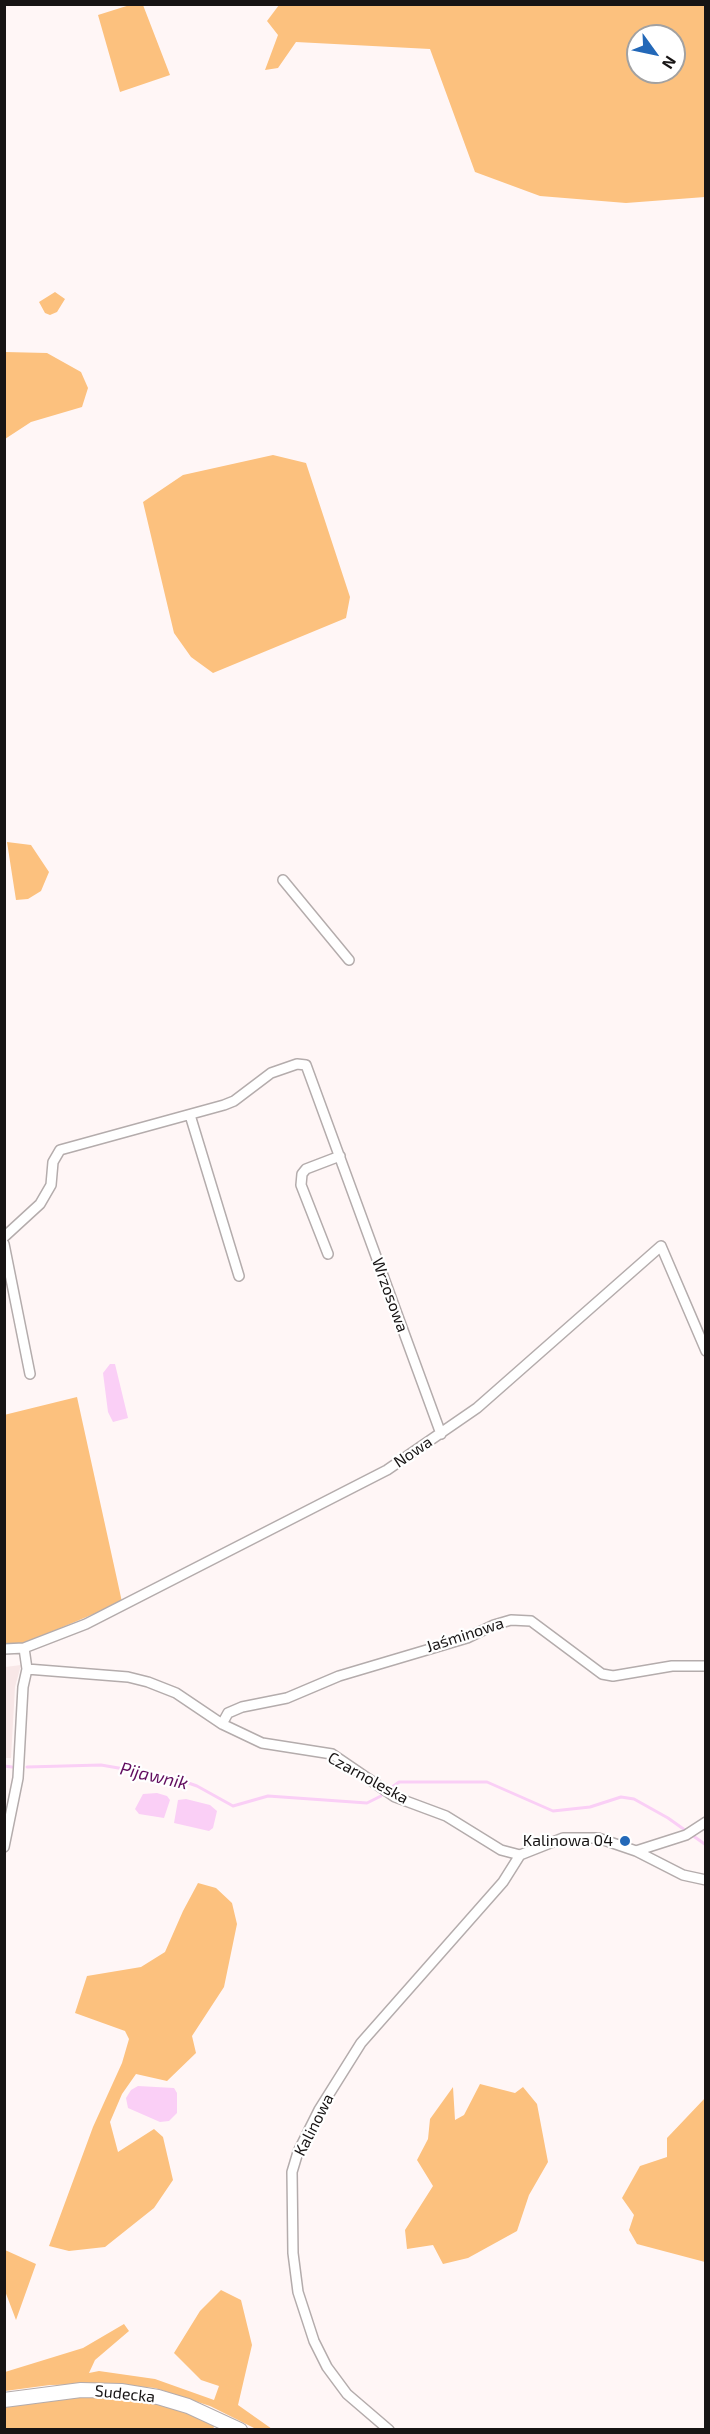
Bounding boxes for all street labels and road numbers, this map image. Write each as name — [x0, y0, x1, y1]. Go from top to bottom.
street label: Wrzosowa — [368, 1255, 412, 1335]
street label: Nowa — [390, 1432, 436, 1472]
street label: Jaśminowa — [424, 1613, 506, 1657]
street label: Czarnoleska — [324, 1748, 412, 1808]
street label: Kalinowa — [290, 2091, 338, 2159]
street label: Sudecka — [94, 2381, 156, 2407]

